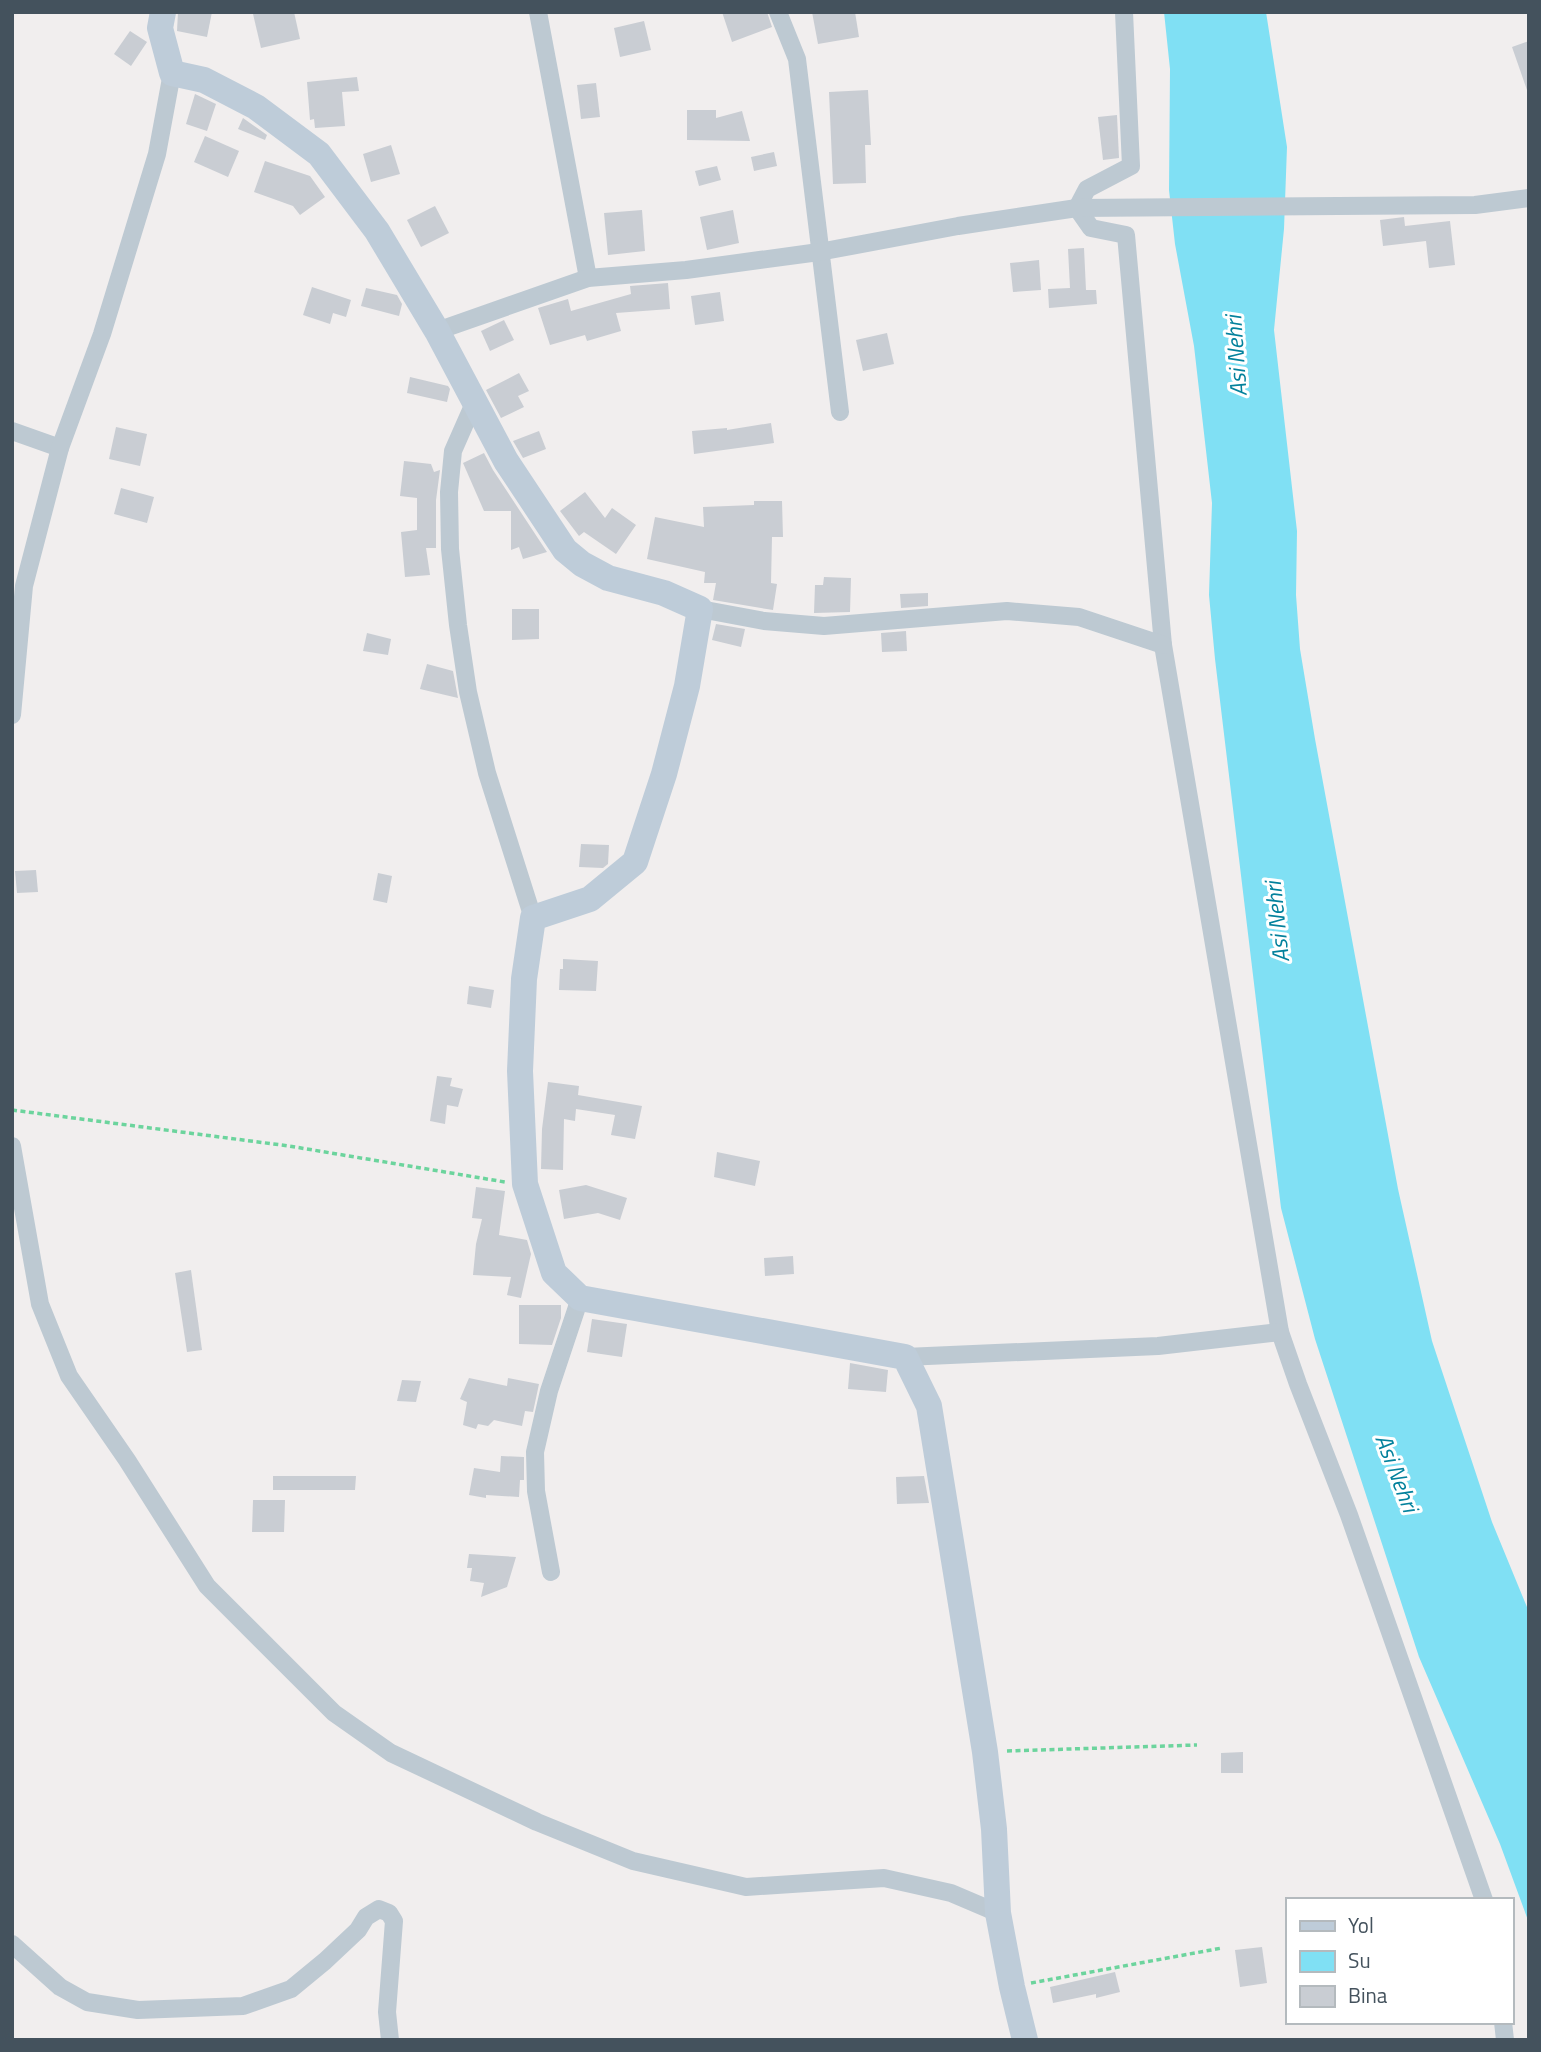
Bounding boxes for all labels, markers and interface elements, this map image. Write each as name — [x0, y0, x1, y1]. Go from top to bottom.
water label: Asi Nehri — [1215, 312, 1256, 398]
water label: Asi Nehri — [1255, 878, 1298, 964]
water label: Asi Nehri — [1367, 1429, 1429, 1519]
legend — [1286, 1898, 1513, 2024]
text: Yol — [1348, 1909, 1374, 1941]
text: Su — [1348, 1944, 1371, 1976]
text: Bina — [1348, 1979, 1388, 2011]

